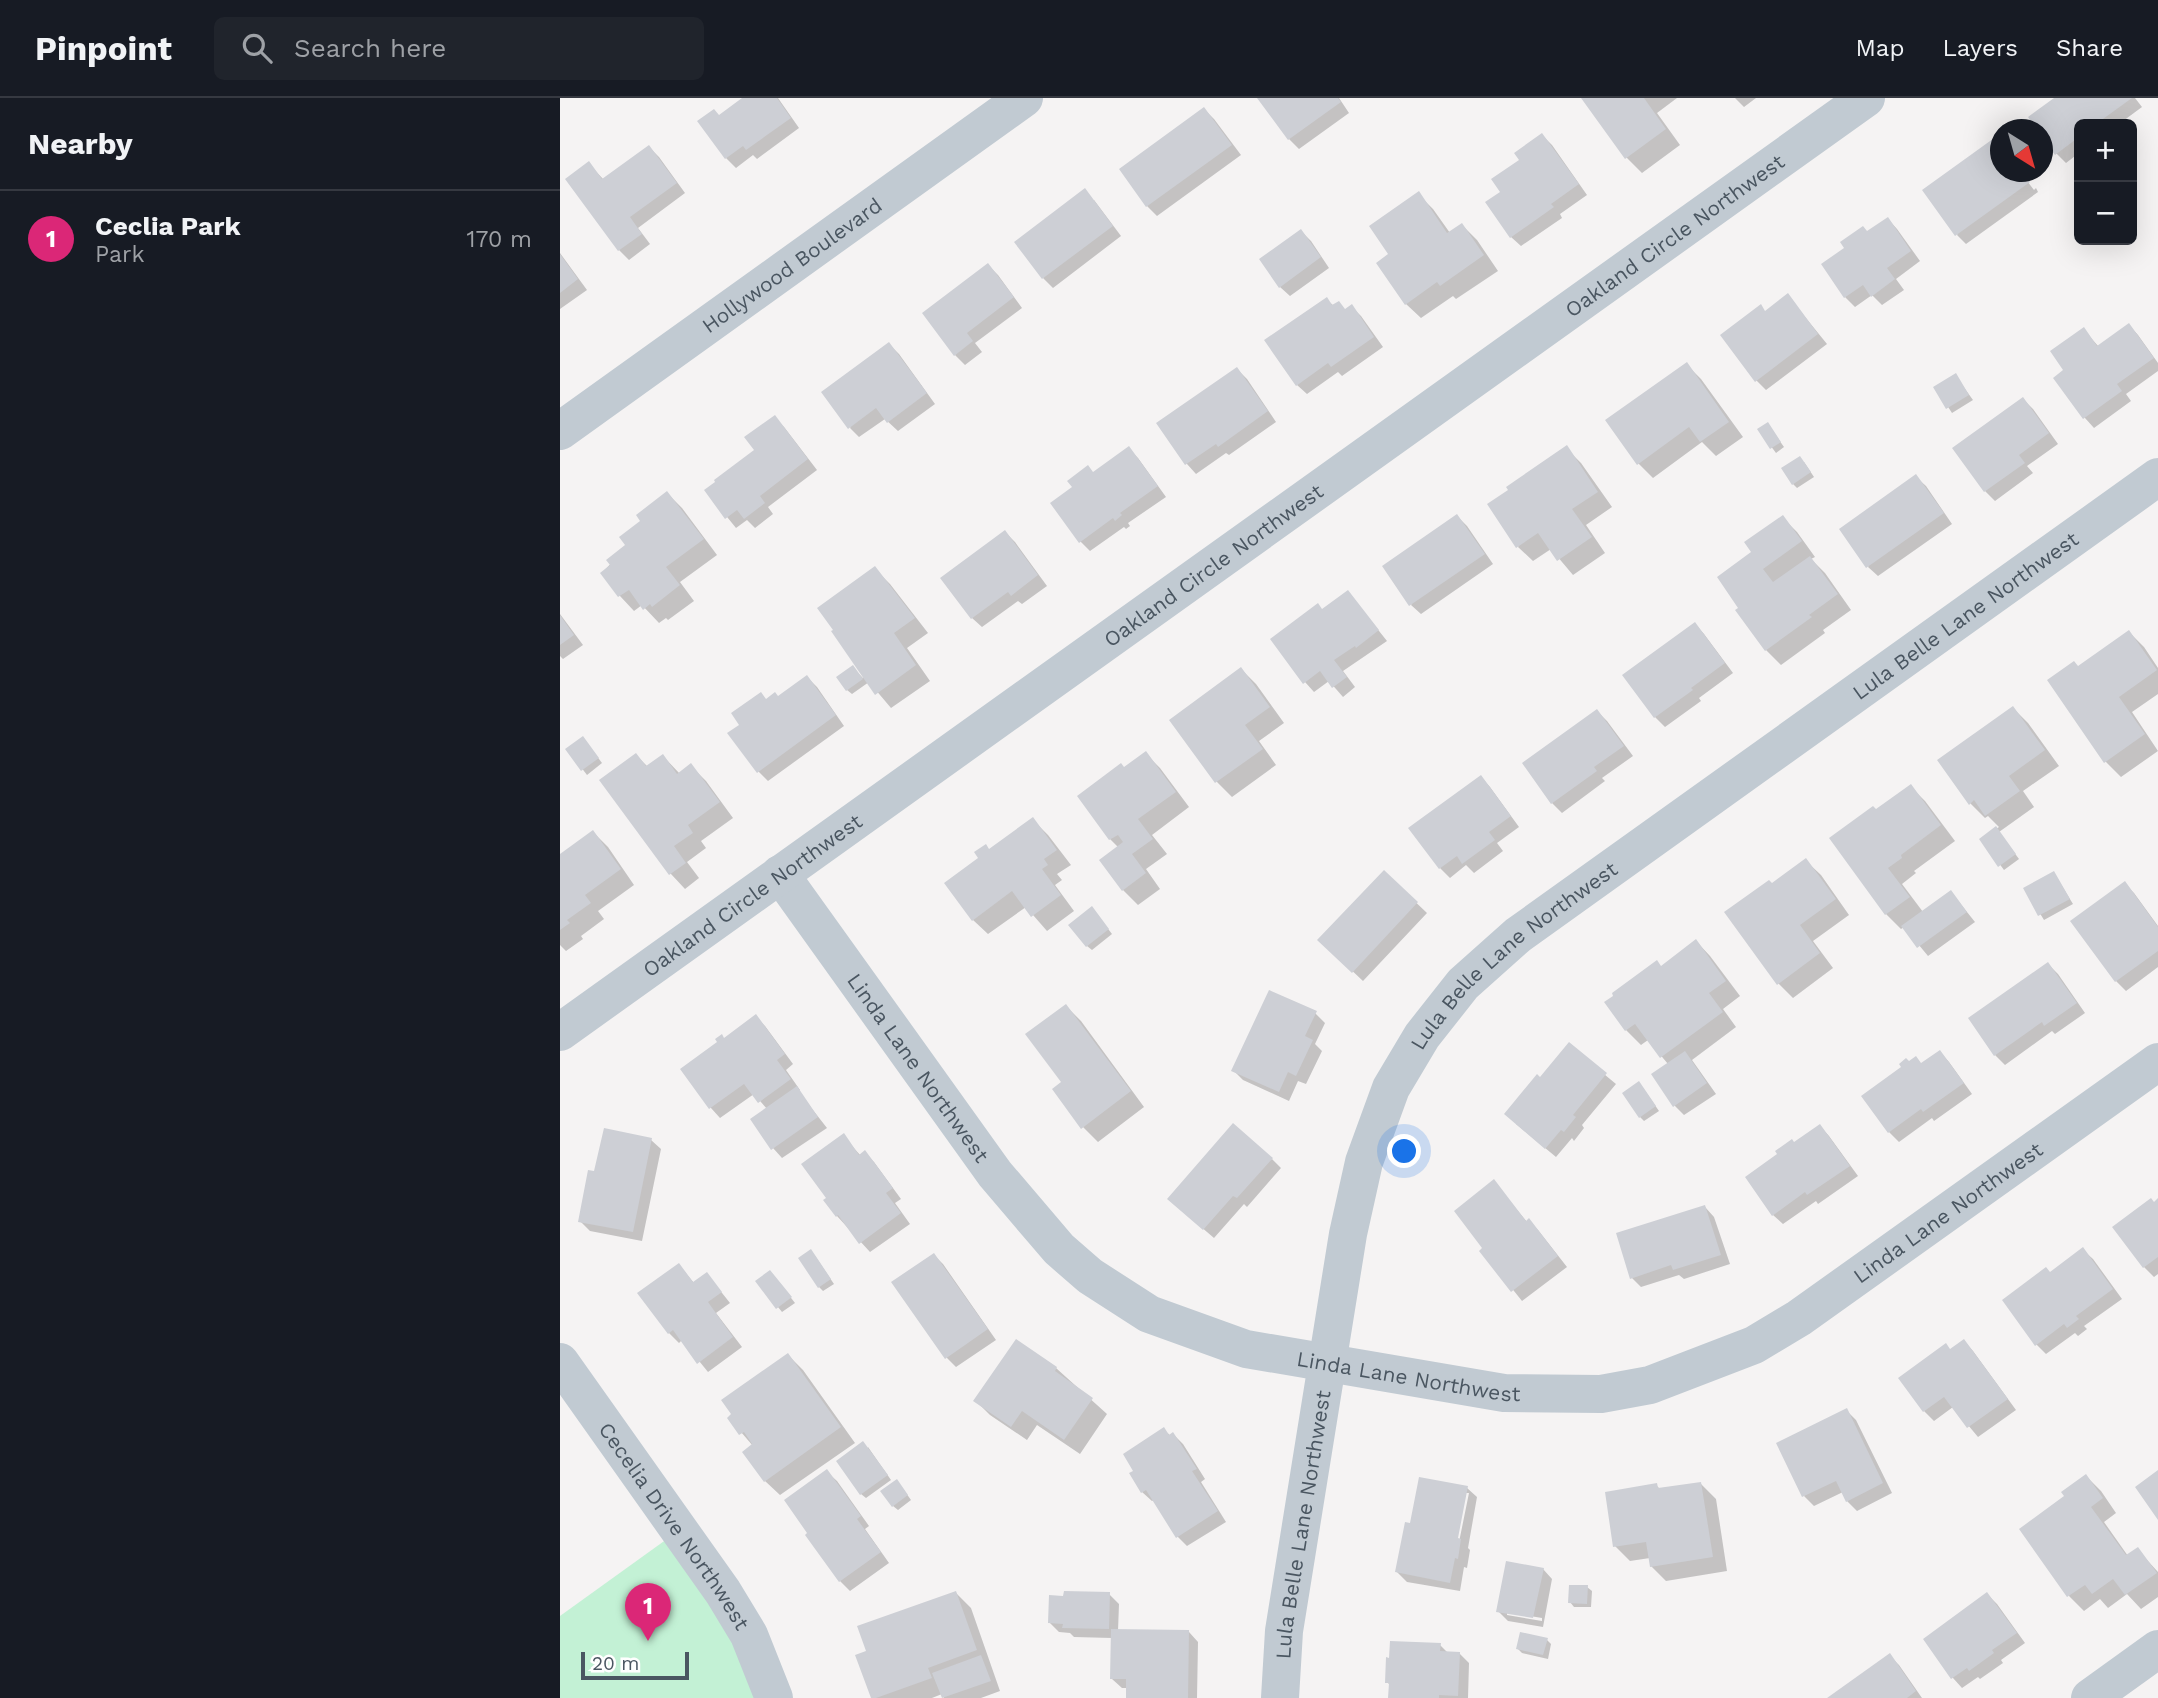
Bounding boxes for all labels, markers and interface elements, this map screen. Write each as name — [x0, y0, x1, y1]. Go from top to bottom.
search box — [214, 17, 704, 80]
text: Pinpoint — [35, 29, 172, 68]
icon: search — [238, 29, 276, 67]
text: Search here — [294, 33, 446, 63]
text: Map — [1856, 34, 1904, 62]
text: Layers — [1942, 34, 2018, 62]
text: Share — [2056, 34, 2123, 62]
north arrow — [1990, 119, 2053, 182]
map controls — [2074, 119, 2137, 245]
button: + — [2074, 119, 2137, 182]
text: Nearby — [28, 126, 133, 161]
street label: Oakland Circle Northwest — [1560, 148, 1789, 322]
button: − — [2074, 182, 2137, 245]
street label: Hollywood Boulevard — [697, 192, 886, 338]
text: Ceclia Park — [95, 211, 241, 241]
text: 1 — [46, 226, 56, 253]
text: 170 m — [467, 226, 532, 253]
text: Park — [95, 241, 144, 268]
street label: Oakland Circle Northwest — [1099, 478, 1328, 652]
street label: Lula Belle Lane Northwest — [1847, 526, 2083, 704]
street label: Oakland Circle Northwest — [637, 808, 867, 982]
street label: Lula Belle Lane Northwest — [1404, 856, 1622, 1054]
street label: Linda Lane Northwest — [843, 968, 995, 1167]
your location — [1387, 1134, 1421, 1168]
street label: Linda Lane Northwest — [1848, 1136, 2047, 1288]
street label: Linda Lane Northwest — [1295, 1345, 1521, 1406]
street label: Lula Belle Lane Northwest — [1270, 1388, 1335, 1660]
street label: Cecelia Drive Northwest — [594, 1417, 755, 1634]
pin: 1 — [625, 1583, 671, 1641]
scale bar — [581, 1649, 690, 1681]
text: 20 m — [592, 1652, 639, 1675]

